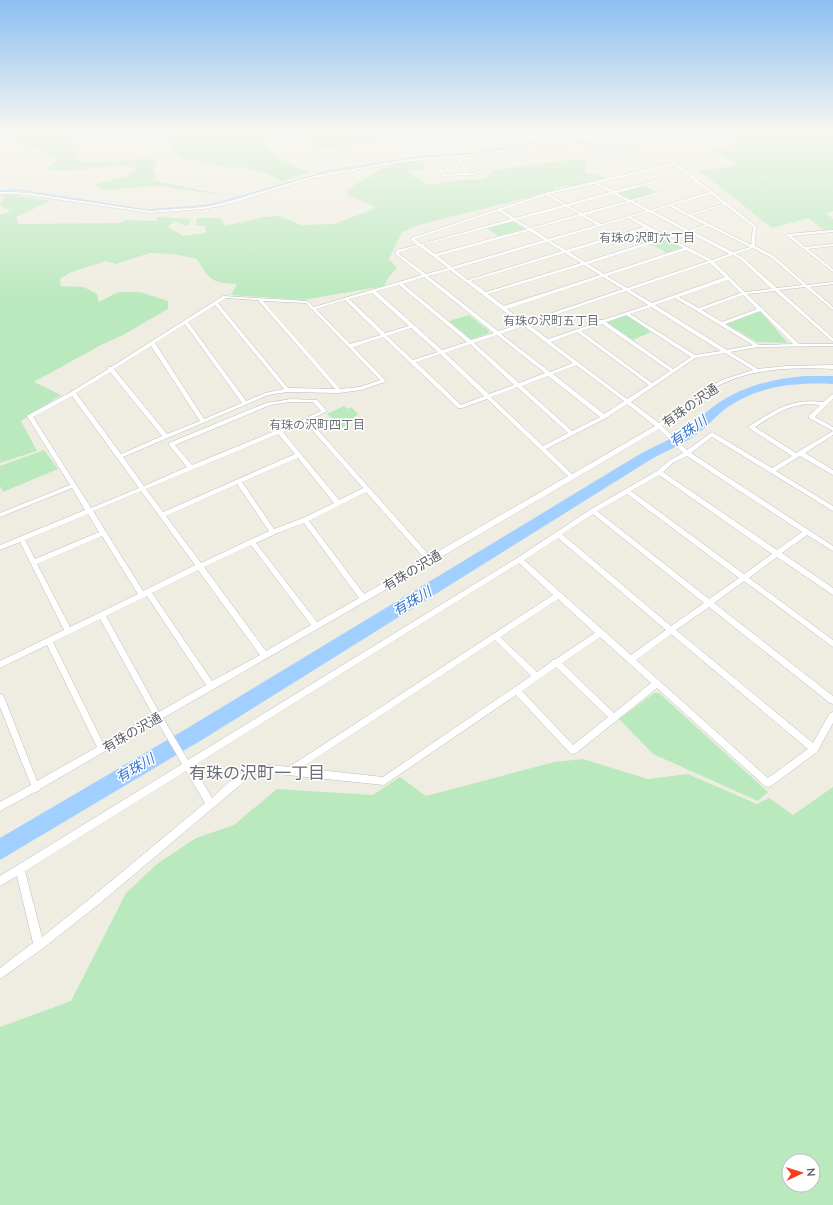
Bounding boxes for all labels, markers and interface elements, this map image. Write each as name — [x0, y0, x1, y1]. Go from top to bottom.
district label: 有珠の沢町六丁目 — [599, 230, 695, 245]
district label: 有珠の沢町五丁目 — [503, 313, 599, 328]
street label: 有珠の沢通 — [659, 380, 721, 430]
water label: 有珠川 — [666, 410, 711, 450]
district label: 有珠の沢町四丁目 — [269, 417, 365, 432]
street label: 有珠の沢通 — [380, 546, 444, 594]
water label: 有珠川 — [389, 581, 436, 619]
street label: 有珠の沢通 — [100, 709, 164, 755]
water label: 有珠川 — [112, 748, 159, 786]
district label: 有珠の沢町一丁目 — [189, 762, 325, 783]
north arrow — [781, 1153, 821, 1193]
text: N — [805, 1168, 818, 1177]

